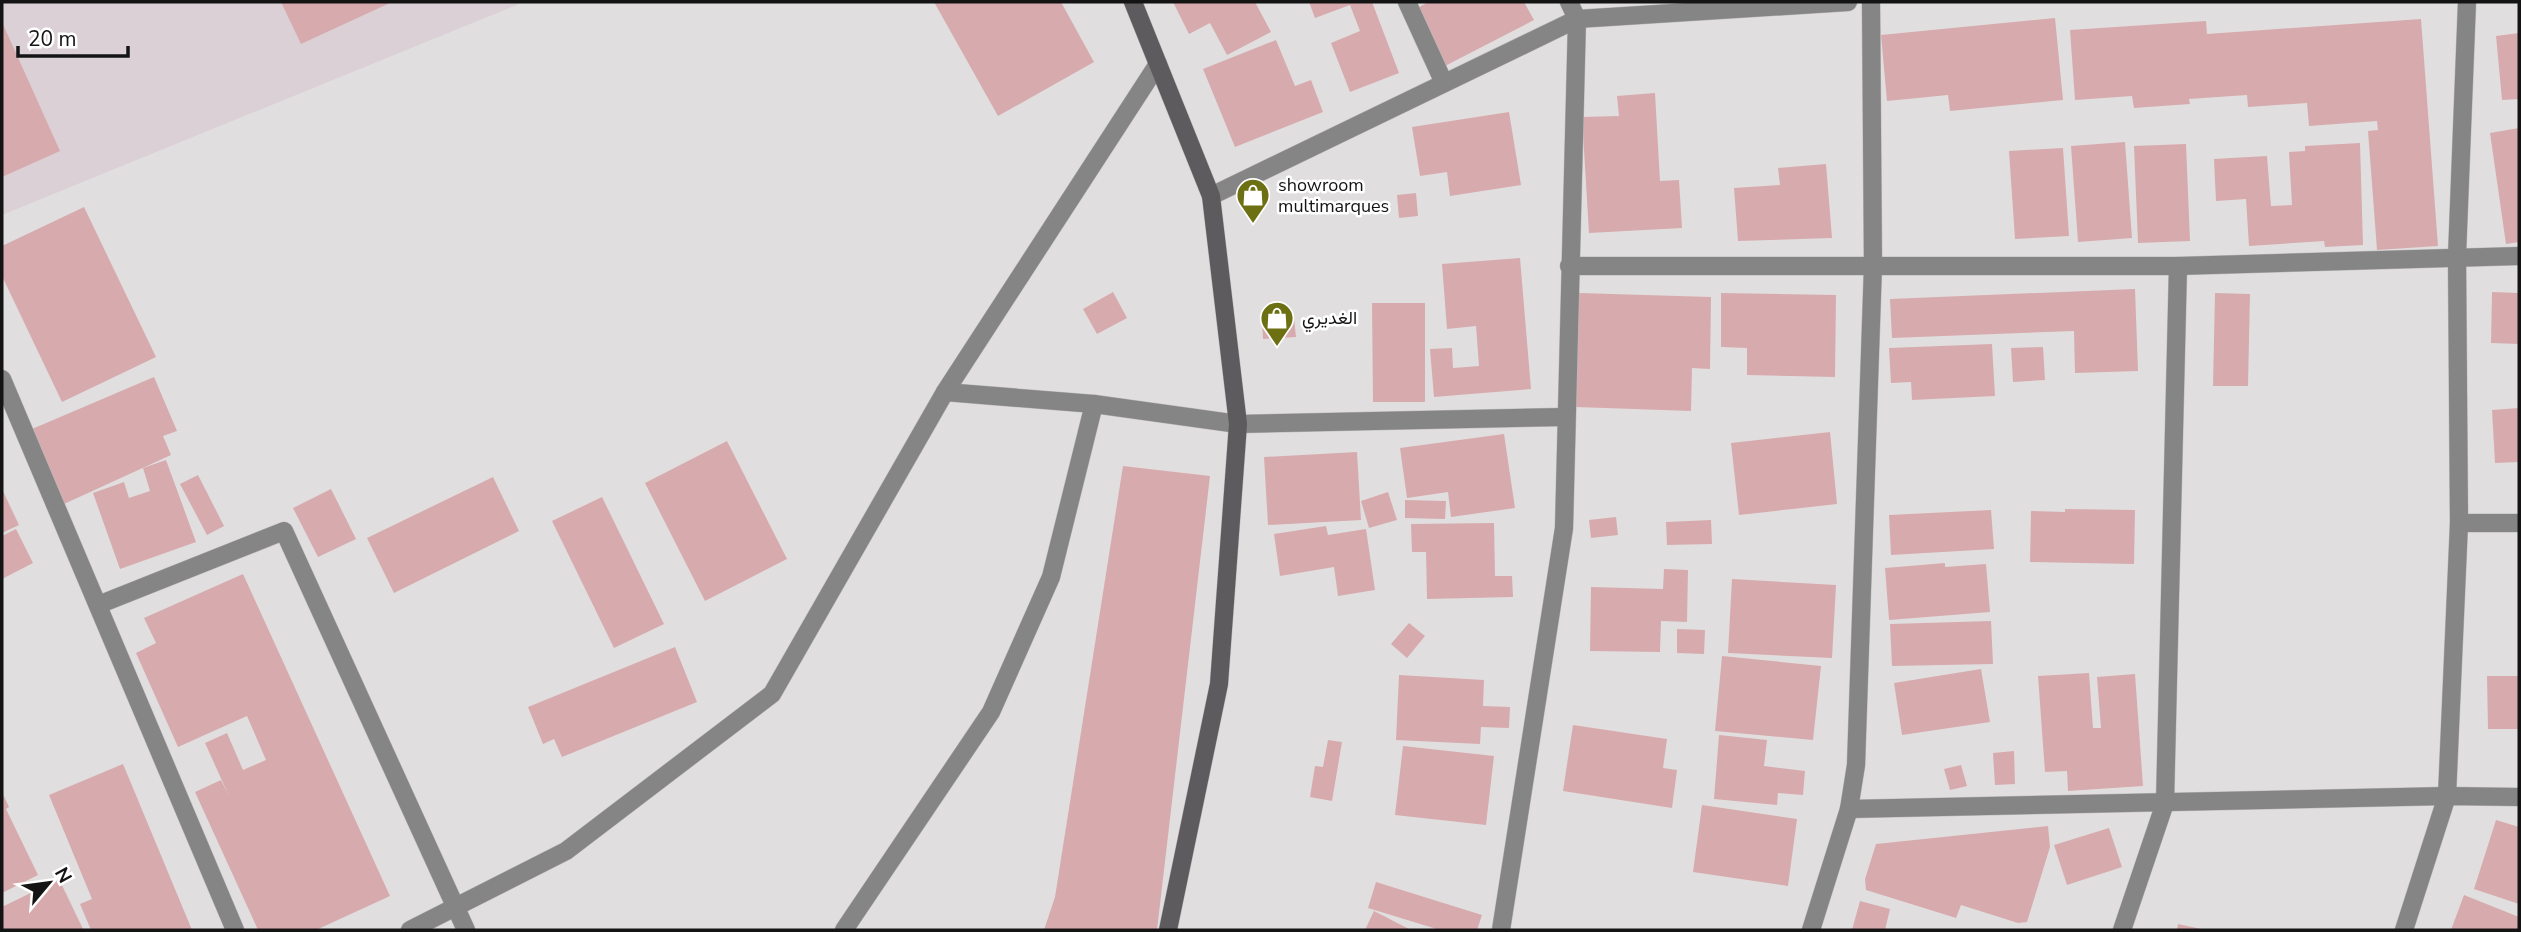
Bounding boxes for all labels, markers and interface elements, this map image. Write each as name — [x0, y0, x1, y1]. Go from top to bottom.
scale bar — [18, 14, 128, 58]
text: 20 m — [28, 25, 77, 53]
place label: showroom multimarques — [1278, 173, 1389, 218]
shop icon: showroom multimarques — [1234, 176, 1272, 225]
shop icon: الغديري — [1258, 299, 1296, 348]
place label: الغديري — [1302, 306, 1357, 333]
north arrow — [14, 848, 84, 918]
text: N — [48, 863, 78, 888]

